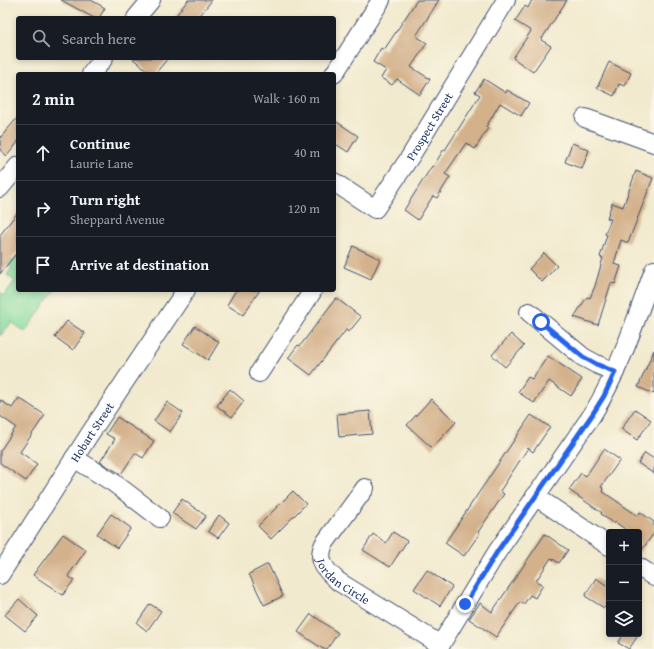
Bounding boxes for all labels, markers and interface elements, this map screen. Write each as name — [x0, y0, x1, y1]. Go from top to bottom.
search box — [16, 16, 336, 60]
icon: search — [30, 27, 52, 49]
text: Search here — [62, 28, 136, 49]
text: 2 min — [32, 86, 74, 111]
street label: Prospect Street — [402, 88, 457, 163]
text: Walk · 160 m — [253, 89, 320, 108]
text: Continue — [70, 133, 131, 154]
icon: ahead — [32, 142, 54, 164]
text: 40 m — [294, 143, 320, 162]
text: Laurie Lane — [70, 154, 133, 173]
text: Turn right — [70, 189, 141, 210]
icon: right — [32, 198, 54, 220]
text: 120 m — [288, 199, 320, 218]
text: Sheppard Avenue — [70, 210, 165, 229]
icon: arrive — [32, 254, 54, 276]
text: Arrive at destination — [70, 254, 209, 275]
route start — [532, 313, 550, 331]
street label: Hobart Street — [66, 398, 118, 465]
map controls — [606, 529, 642, 637]
button: + — [606, 529, 642, 565]
street label: Jordan Circle — [313, 555, 374, 608]
button: − — [606, 565, 642, 601]
route end — [456, 595, 474, 613]
button: layers — [606, 601, 642, 637]

